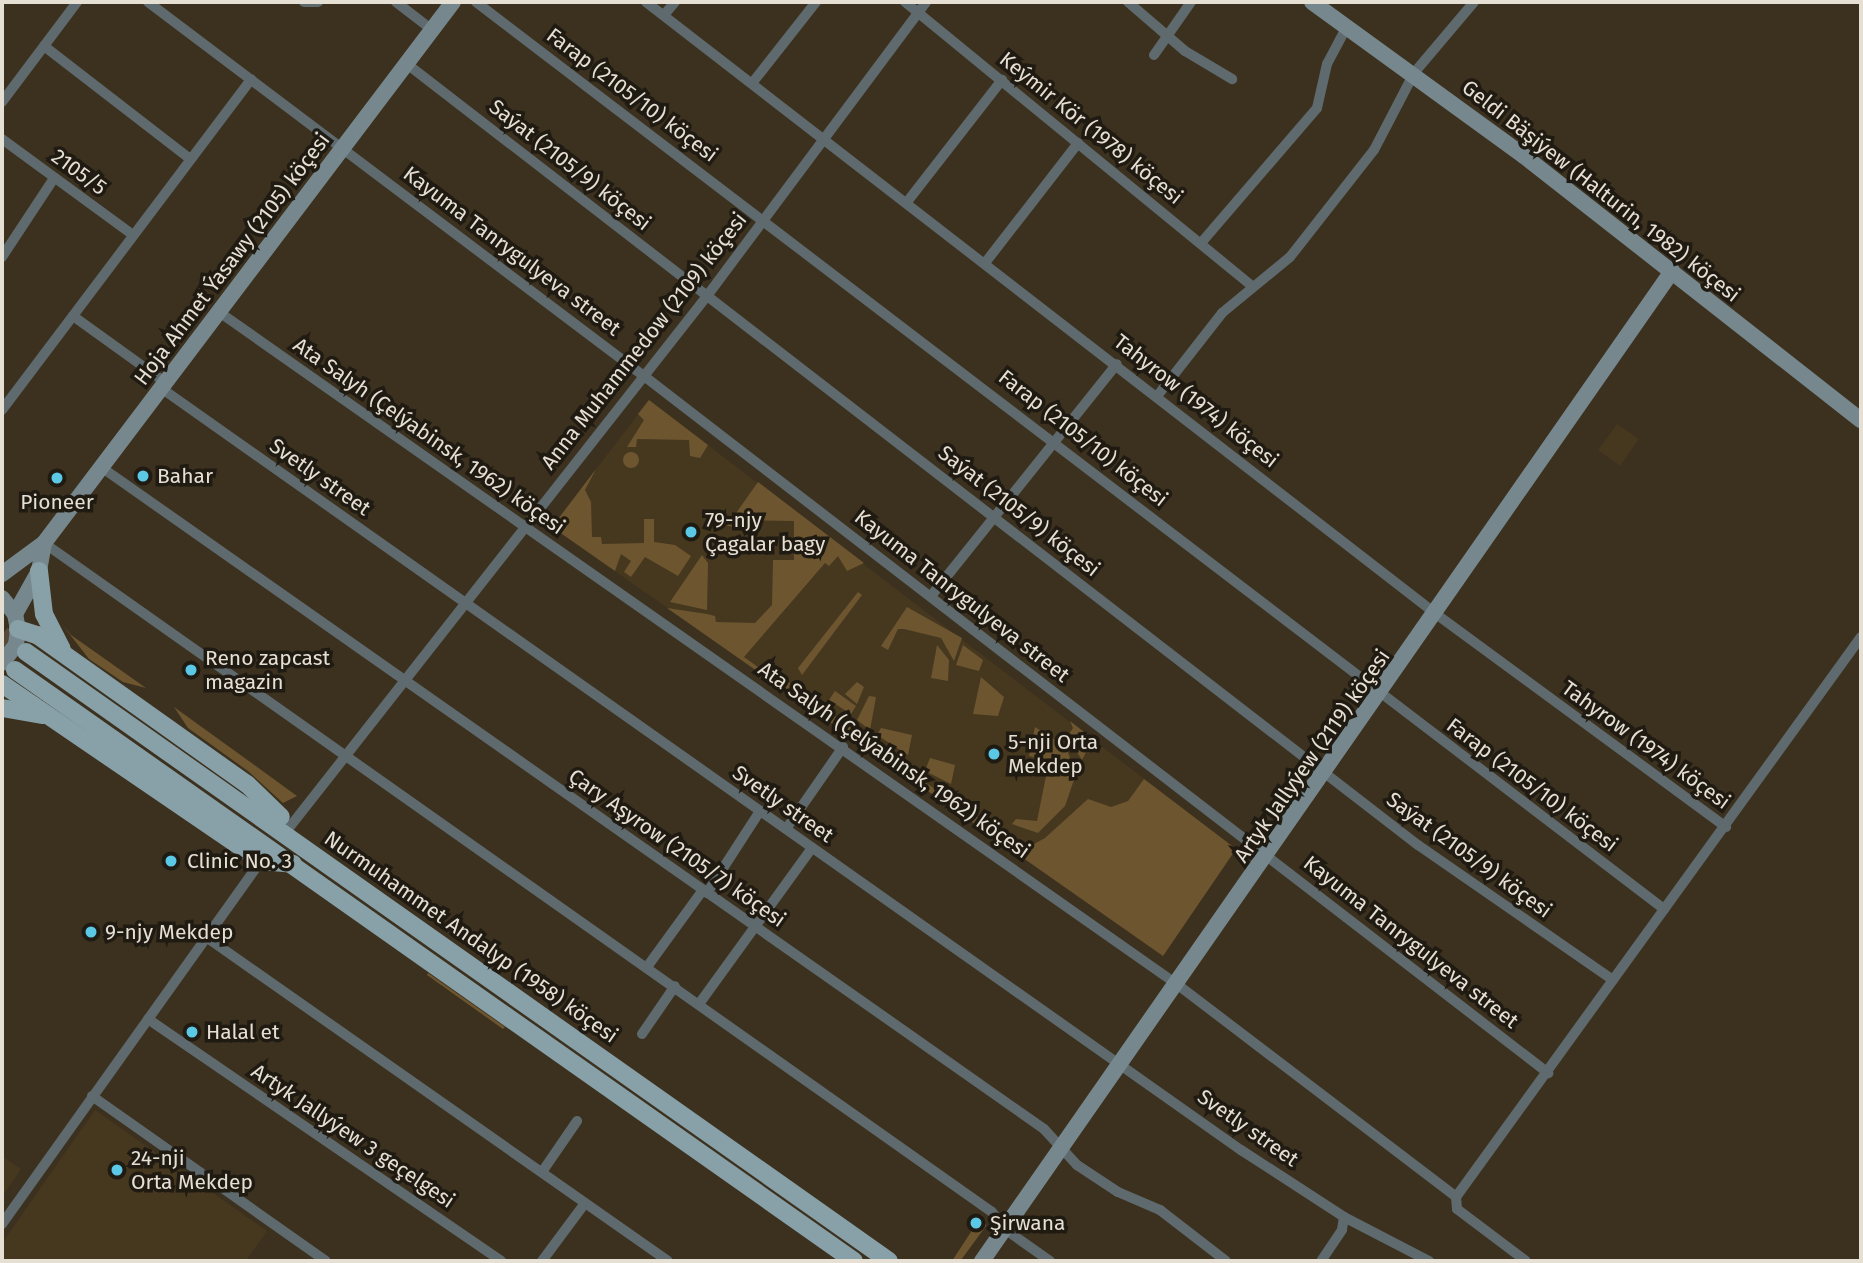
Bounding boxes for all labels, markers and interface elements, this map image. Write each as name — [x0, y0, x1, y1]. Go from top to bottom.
street label: Farap (2105/10) köçesi — [542, 23, 722, 167]
street label: Keýmir Kör (1978) köçesi — [994, 46, 1188, 210]
street label: Geldi Bäşiýew (Halturin, 1982) köçesi — [1457, 75, 1745, 307]
street label: Saýat (2105/9) köçesi — [484, 94, 656, 236]
street label: Hoja Ahmet Ýasawy (2105) köçesi — [129, 128, 335, 390]
street label: 2105/5 — [47, 144, 111, 200]
street label: Kayuma Tanrygulyeva street — [398, 161, 626, 341]
street label: Anna Muhammedow (2109) köçesi — [536, 208, 752, 474]
street label: Tahyrow (1974) köçesi — [1109, 329, 1283, 473]
street label: Ata Salyh (Çelýabinsk, 1962) köçesi — [288, 332, 570, 540]
street label: Farap (2105/10) köçesi — [994, 364, 1172, 512]
street label: Svetly street — [265, 433, 375, 521]
street label: Saýat (2105/9) köçesi — [933, 440, 1105, 582]
place label: Bahar — [157, 463, 213, 489]
marker: Bahar — [135, 468, 151, 484]
marker: Pioneer — [49, 470, 65, 486]
place label: Pioneer — [20, 489, 94, 515]
street label: Kayuma Tanrygulyeva street — [850, 504, 1074, 688]
place label: 79-njy Çagalar bagy — [705, 507, 825, 557]
marker: 79-njy Çagalar bagy — [683, 524, 699, 540]
place label: Reno zapcast magazin — [205, 645, 330, 695]
street label: Artyk Jallyýew (2119) köçesi — [1229, 645, 1395, 867]
street label: Ata Salyh (Çelýabinsk, 1962) köçesi — [753, 656, 1035, 864]
marker: Reno zapcast magazin — [183, 662, 199, 678]
street label: Tahyrow (1974) köçesi — [1557, 675, 1735, 815]
street label: Farap (2105/10) köçesi — [1442, 713, 1622, 857]
place label: 5-nji Orta Mekdep — [1008, 729, 1098, 779]
marker: 5-nji Orta Mekdep — [986, 746, 1002, 762]
street label: Svetly street — [728, 760, 838, 848]
street label: Çary Aşyrow (2105/7) köçesi — [564, 763, 790, 933]
street label: Saýat (2105/9) köçesi — [1382, 787, 1556, 923]
street label: Nurmuhammet Andalyp (1958) köçesi — [320, 826, 622, 1048]
place label: Clinic No. 3 — [187, 848, 292, 874]
street label: Kayuma Tanrygulyeva street — [1299, 850, 1523, 1034]
marker: Clinic No. 3 — [161, 851, 181, 871]
place label: 9-njy Mekdep — [105, 919, 233, 945]
marker: 9-njy Mekdep — [83, 924, 99, 940]
place label: Halal et — [206, 1019, 279, 1045]
marker: Halal et — [184, 1024, 200, 1040]
street label: Artyk Jallyýew 3 geçelgesi — [247, 1059, 459, 1213]
street label: Svetly street — [1193, 1084, 1303, 1172]
place label: 24-nji Orta Mekdep — [131, 1145, 253, 1195]
marker: 24-nji Orta Mekdep — [109, 1162, 125, 1178]
place label: Şirwana — [990, 1210, 1065, 1236]
marker: Şirwana — [968, 1215, 984, 1231]

